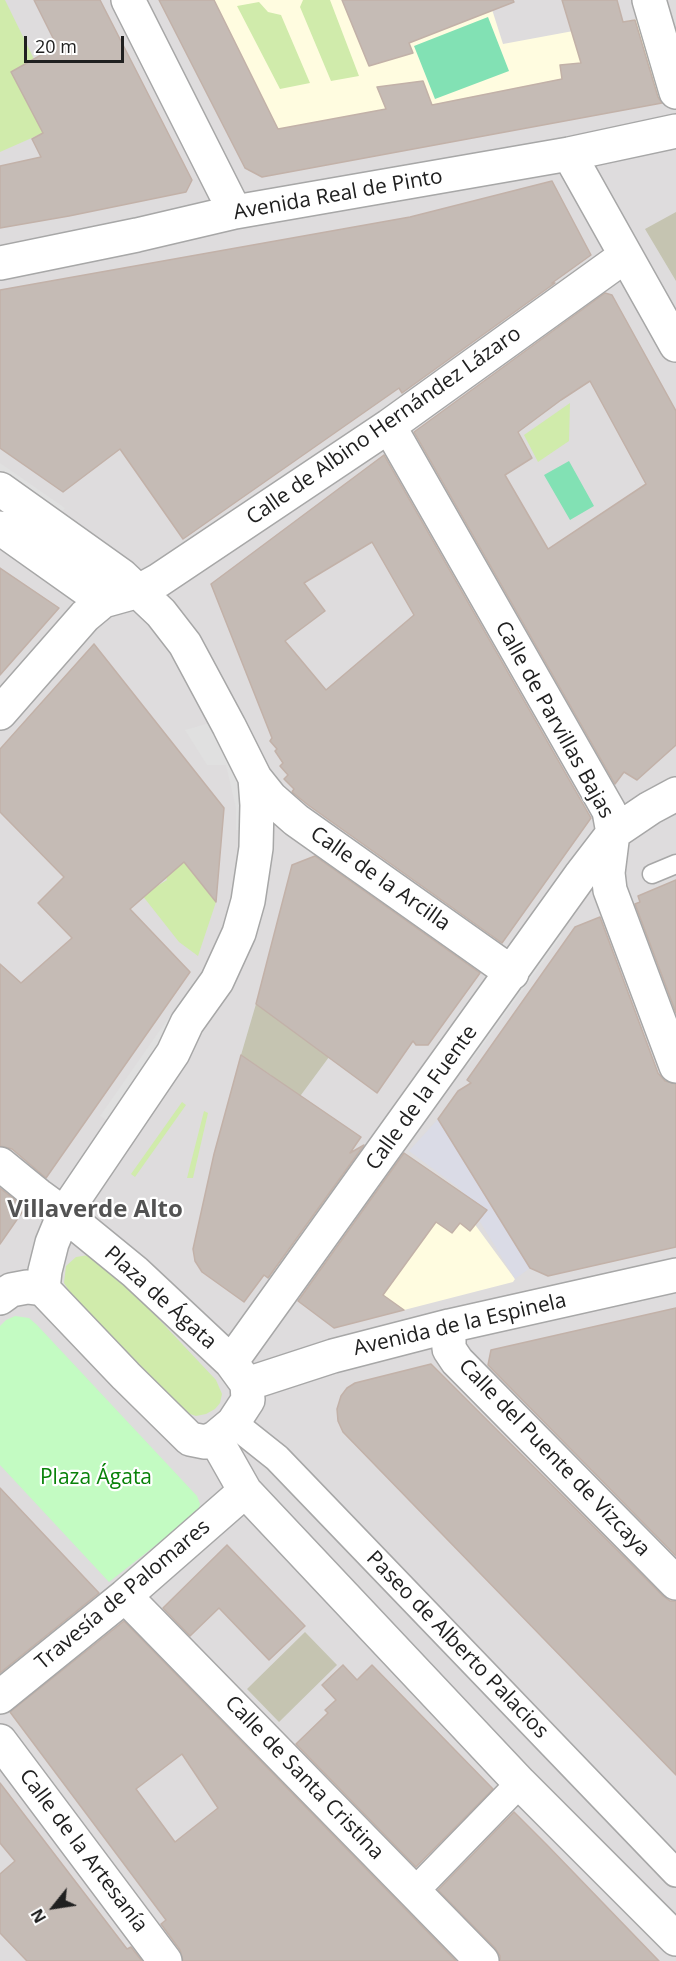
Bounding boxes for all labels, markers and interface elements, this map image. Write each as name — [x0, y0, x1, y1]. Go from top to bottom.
scale bar — [27, 24, 128, 62]
text: 20 m — [35, 34, 77, 58]
street label: Avenida Real de Pinto — [231, 164, 445, 226]
street label: Calle de Albino Hernández Lázaro — [242, 321, 526, 531]
street label: Calle de Parvillas Bajas — [489, 617, 619, 823]
street label: Calle de la Arcilla — [305, 821, 455, 937]
street label: Calle de la Fuente — [361, 1021, 483, 1175]
district label: Villaverde Alto — [7, 1196, 183, 1224]
street label: Plaza de Ágata — [99, 1241, 221, 1355]
street label: Avenida de la Espinela — [351, 1288, 569, 1362]
street label: Calle del Puente de Vizcaya — [453, 1354, 655, 1562]
park label: Plaza Ágata — [40, 1465, 152, 1491]
street label: Travesía de Palomares — [30, 1515, 216, 1675]
street label: Paseo de Alberto Palacios — [361, 1546, 553, 1744]
street label: Calle de Santa Cristina — [219, 1691, 389, 1865]
street label: Calle de la Artesanía — [13, 1764, 153, 1938]
north arrow — [24, 1877, 84, 1937]
text: N — [26, 1905, 51, 1927]

